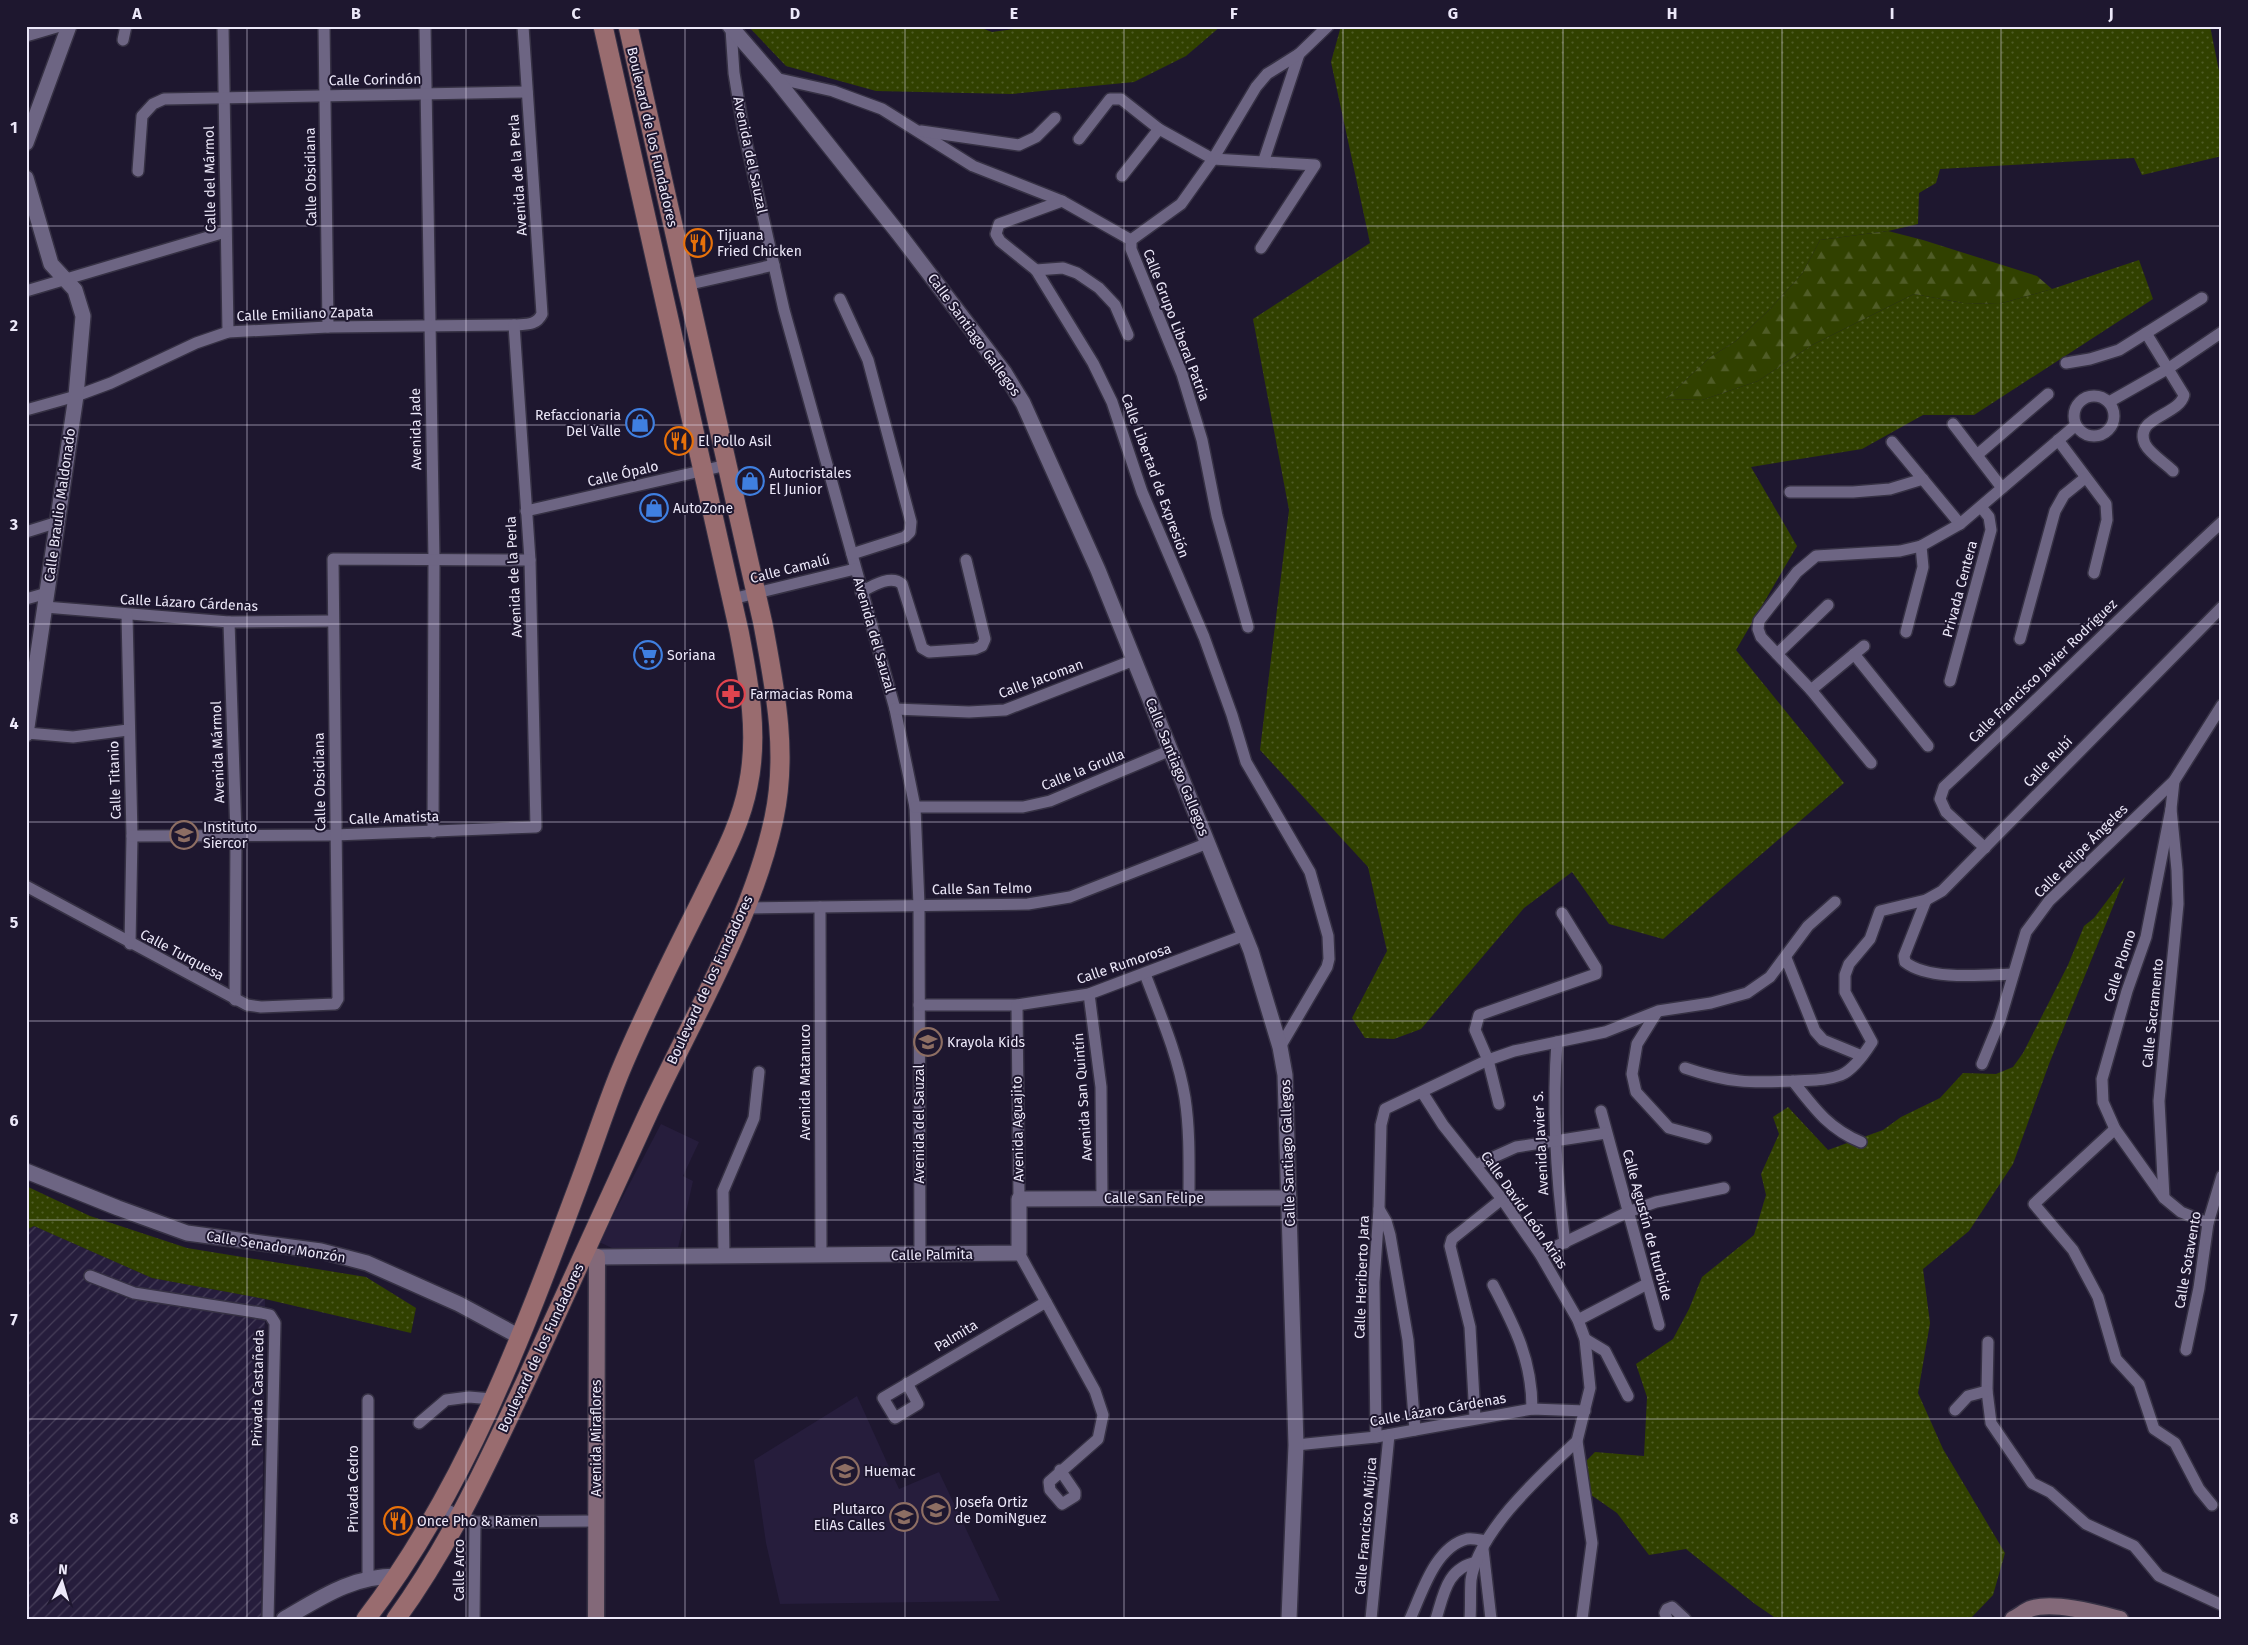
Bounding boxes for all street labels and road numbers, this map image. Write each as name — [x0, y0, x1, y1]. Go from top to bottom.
street label: Boulevard de los Fundadores — [623, 45, 681, 229]
street label: Calle Corindón — [329, 71, 421, 89]
street label: Avenida del Sauzal — [729, 95, 771, 215]
street label: Avenida de la Perla — [505, 114, 531, 236]
street label: Calle del Mármol — [201, 126, 219, 232]
street label: Calle Obsidiana — [302, 127, 320, 227]
street label: Calle Grupo Liberal Patria — [1139, 247, 1213, 403]
street label: Calle Santiago Gallegos — [924, 270, 1024, 400]
street label: Calle Emiliano Zapata — [236, 303, 374, 325]
street label: Avenida Jade — [407, 388, 425, 470]
street label: Calle Libertad de Expresión — [1117, 392, 1193, 560]
street label: Calle Braulio Maldonado — [41, 427, 79, 583]
street label: Calle Ópalo — [586, 457, 660, 490]
street label: Avenida de la Perla — [502, 516, 526, 638]
street label: Privada Centera — [1939, 539, 1981, 639]
street label: Calle Camalú — [748, 551, 832, 587]
street label: Avenida del Sauzal — [849, 575, 899, 695]
street label: Calle Lázaro Cárdenas — [120, 591, 259, 615]
street label: Calle Francisco Javier Rodríguez — [1965, 596, 2121, 746]
street label: Calle Jacoman — [996, 656, 1086, 702]
street label: Calle Santiago Gallegos — [1142, 695, 1213, 839]
street label: Avenida Mármol — [208, 700, 228, 804]
street label: Calle Obsidiana — [311, 732, 329, 832]
street label: Calle Rubí — [2020, 733, 2076, 791]
street label: Calle Titanio — [105, 740, 125, 820]
street label: Calle la Grulla — [1039, 746, 1127, 794]
street label: Calle Felipe Ángeles — [2030, 800, 2132, 901]
street label: Calle Amatista — [349, 808, 439, 828]
street label: Calle San Telmo — [932, 880, 1032, 898]
street label: Boulevard de los Fundadores — [663, 892, 757, 1067]
street label: Calle Turquesa — [137, 926, 227, 984]
street label: Calle Plomo — [2100, 928, 2140, 1004]
street label: Calle Rumorosa — [1075, 940, 1173, 988]
street label: Calle Sacramento — [2139, 957, 2167, 1069]
street label: Avenida Matanuco — [797, 1024, 814, 1140]
street label: Avenida San Quintín — [1070, 1032, 1096, 1162]
street label: Avenida del Sauzal — [911, 1064, 928, 1184]
street label: Avenida Aguajito — [1009, 1076, 1027, 1182]
street label: Calle Santiago Gallegos — [1277, 1079, 1299, 1227]
street label: Avenida Javier S. — [1530, 1090, 1552, 1196]
street label: Calle Agustín de Iturbide — [1619, 1147, 1675, 1303]
street label: Calle David León Arias — [1477, 1148, 1571, 1272]
street label: Calle San Felipe — [1104, 1190, 1204, 1207]
street label: Calle Sotavento — [2171, 1210, 2205, 1310]
street label: Calle Heriberto Jara — [1351, 1215, 1373, 1339]
street label: Calle Senador Monzón — [205, 1228, 347, 1266]
street label: Calle Palmita — [891, 1246, 973, 1264]
street label: Boulevard de los Fundadores — [494, 1260, 588, 1435]
street label: Palmita — [931, 1316, 981, 1356]
street label: Privada Castañeda — [248, 1329, 268, 1447]
street label: Avenida Miraflores — [588, 1379, 605, 1497]
street label: Calle Lázaro Cárdenas — [1369, 1390, 1508, 1430]
street label: Privada Cedro — [345, 1445, 362, 1533]
street label: Calle Francisco Mújica — [1352, 1456, 1380, 1596]
street label: Calle Arco — [451, 1539, 468, 1601]

